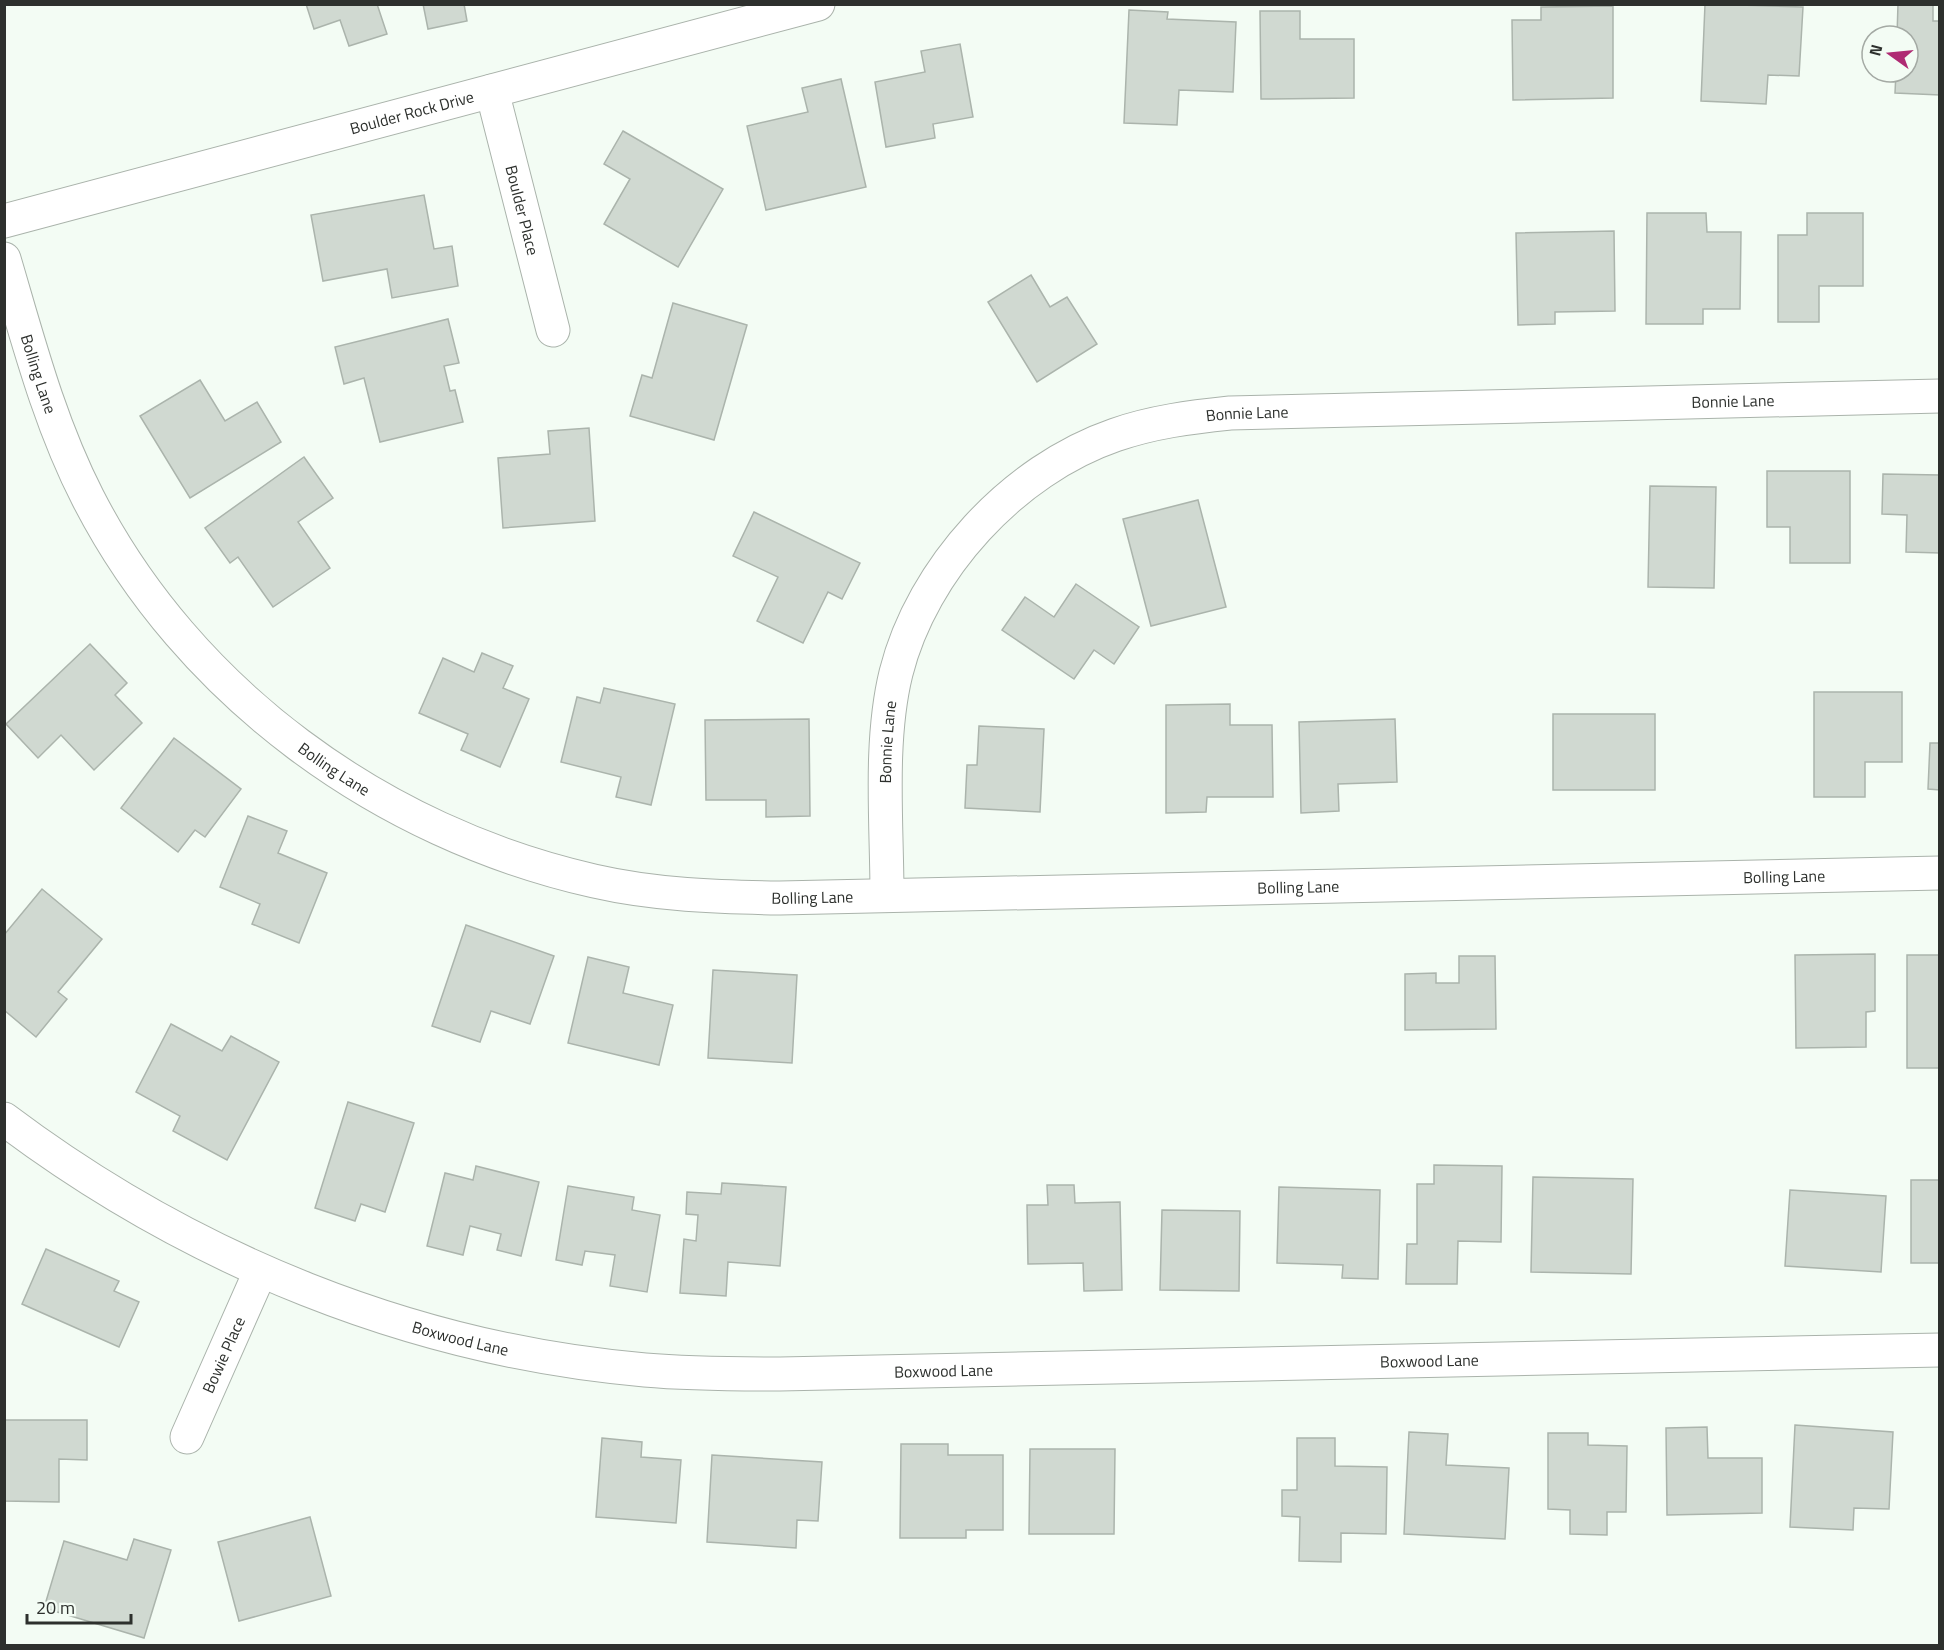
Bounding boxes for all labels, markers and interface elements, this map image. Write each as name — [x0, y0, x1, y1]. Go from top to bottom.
north arrow — [1860, 24, 1920, 84]
text: N — [1862, 42, 1889, 59]
street label: Boulder Rock Drive — [347, 84, 476, 140]
street label: Boulder Place — [499, 162, 545, 258]
street label: Bolling Lane — [15, 331, 63, 417]
street label: Bonnie Lane — [1691, 388, 1775, 414]
street label: Bonnie Lane — [1204, 400, 1289, 428]
street label: Bonnie Lane — [873, 699, 902, 784]
street label: Bolling Lane — [293, 736, 375, 802]
street label: Bolling Lane — [1743, 863, 1825, 889]
street label: Bolling Lane — [1257, 874, 1339, 900]
street label: Bolling Lane — [771, 884, 854, 910]
street label: Bowie Place — [196, 1312, 251, 1397]
street label: Boxwood Lane — [409, 1315, 511, 1362]
street label: Boxwood Lane — [1380, 1348, 1479, 1374]
street label: Boxwood Lane — [894, 1358, 993, 1384]
scale bar — [27, 1587, 130, 1625]
text: 20 m — [36, 1594, 75, 1621]

